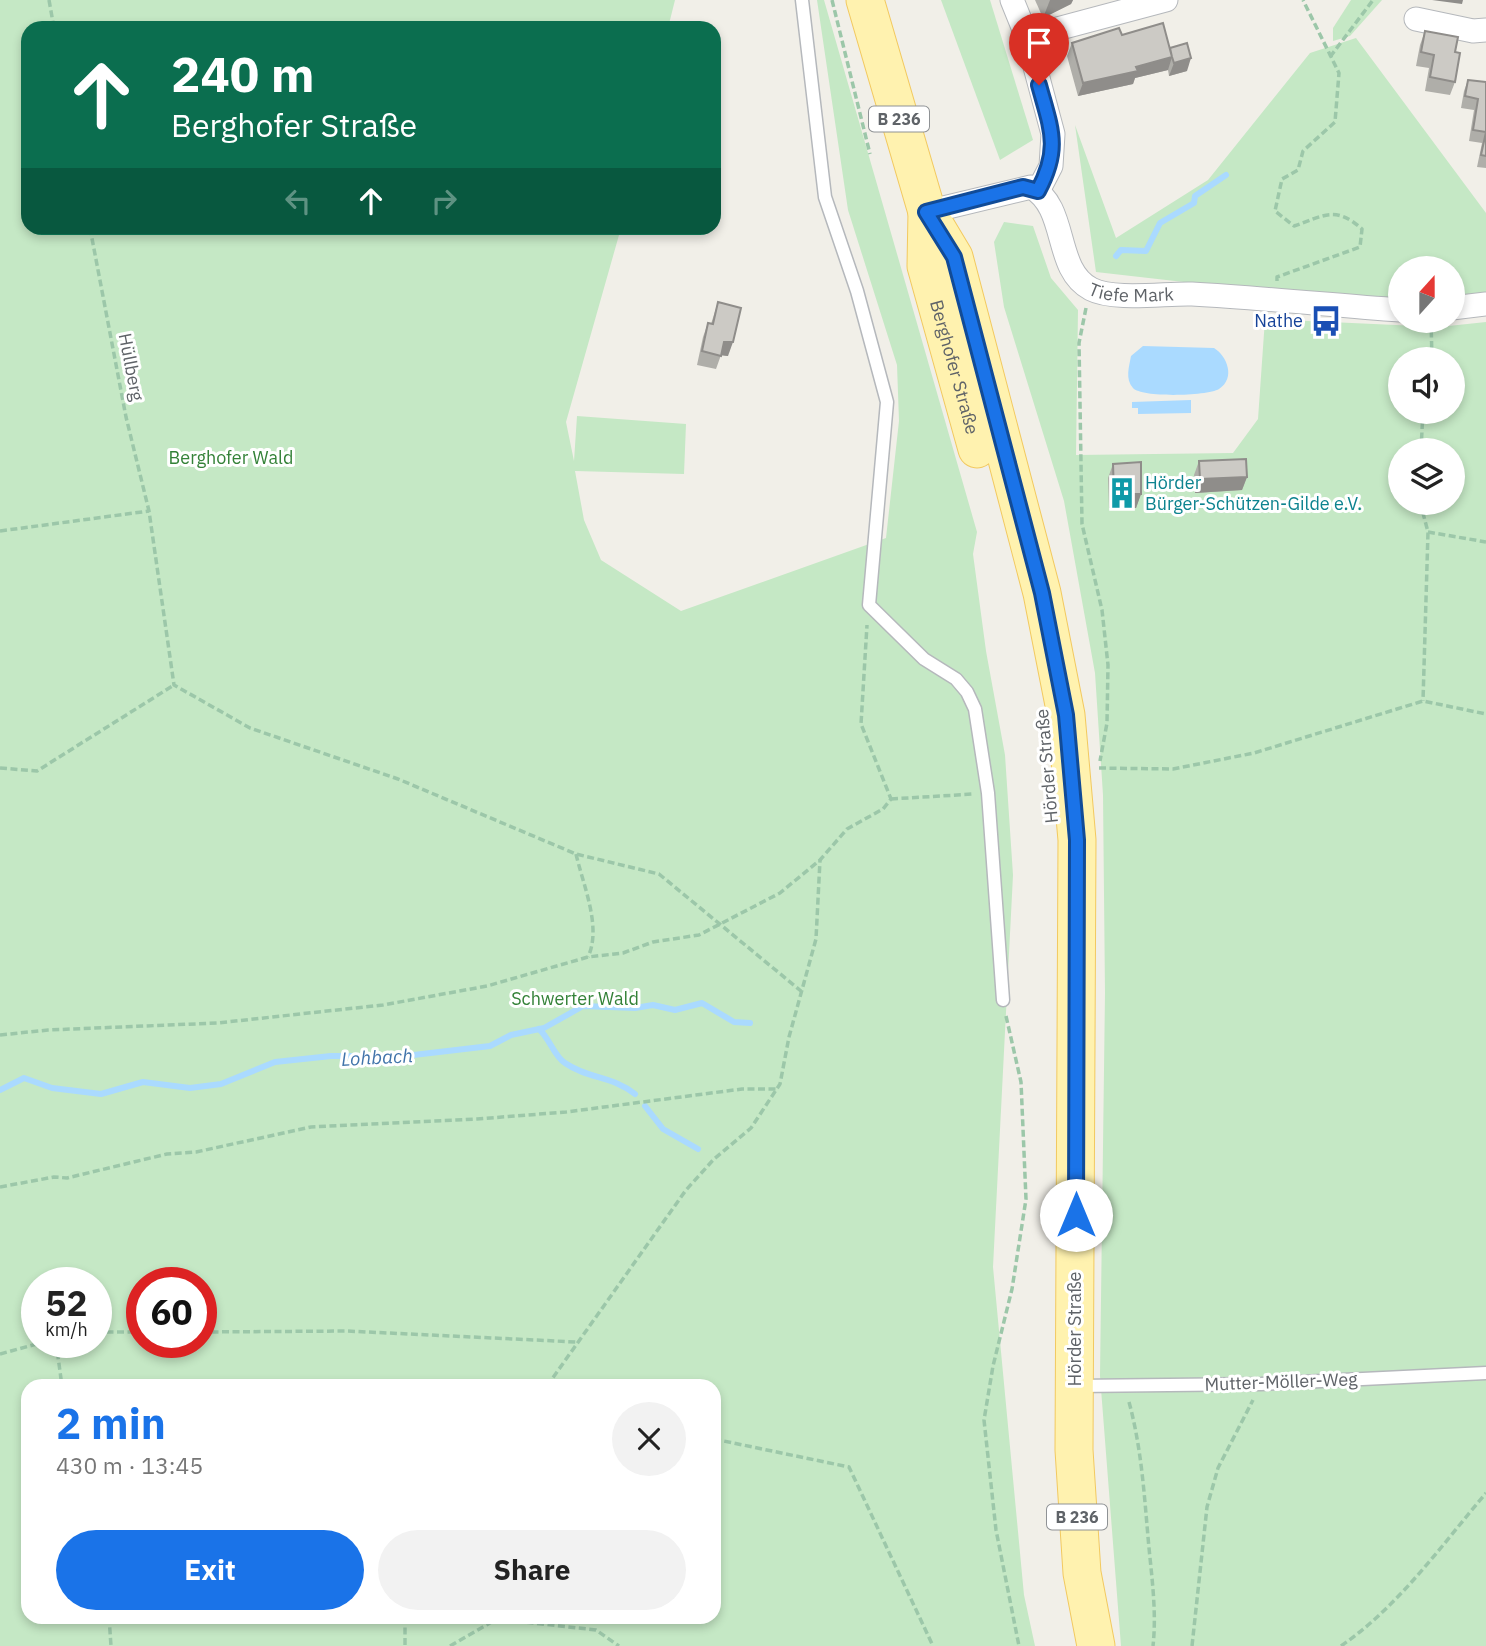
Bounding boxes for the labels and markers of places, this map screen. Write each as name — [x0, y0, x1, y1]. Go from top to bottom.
pin — [1009, 13, 1069, 85]
bus stop icon: Nathe — [1309, 304, 1343, 338]
place label: Nathe — [1254, 309, 1303, 332]
place label: Hörder Bürger-Schützen-Gilde e.V. — [1145, 471, 1362, 515]
building icon: Hörder Bürger-Schützen-Gilde e.V. — [1105, 476, 1139, 510]

